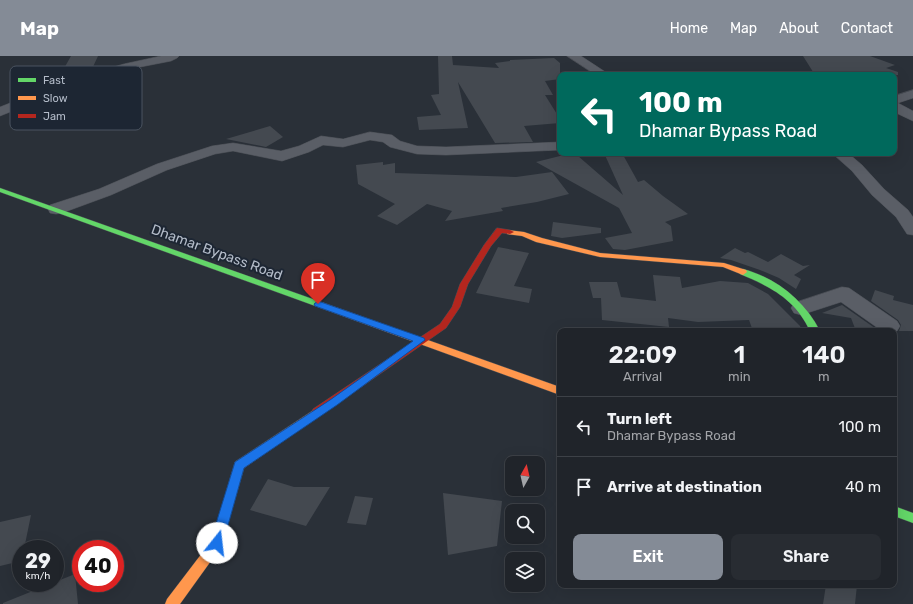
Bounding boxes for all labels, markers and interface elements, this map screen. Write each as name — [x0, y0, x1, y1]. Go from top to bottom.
text: Map — [20, 17, 59, 40]
text: Home — [670, 20, 708, 37]
text: Map — [730, 20, 757, 37]
text: About — [779, 20, 819, 37]
text: Contact — [841, 20, 893, 37]
legend — [10, 66, 142, 130]
text: Fast — [43, 74, 66, 87]
text: 100 m — [639, 86, 723, 119]
icon: left — [573, 88, 625, 140]
text: Slow — [43, 92, 68, 105]
text: Jam — [43, 110, 66, 123]
text: Dhamar Bypass Road — [639, 120, 817, 142]
street label: Dhamar Bypass Road — [149, 221, 285, 284]
pin — [301, 263, 335, 304]
icon: arrive — [307, 269, 329, 291]
text: 22:09 — [608, 341, 677, 369]
text: 1 — [734, 341, 745, 369]
text: 140 — [802, 341, 846, 369]
text: Arrival — [623, 369, 662, 384]
text: min — [728, 369, 751, 384]
text: m — [818, 369, 830, 384]
text: Turn left — [607, 410, 672, 428]
icon: left — [573, 416, 595, 438]
text: 100 m — [839, 418, 881, 436]
text: Dhamar Bypass Road — [607, 428, 736, 443]
north arrow — [505, 456, 545, 496]
map controls — [505, 456, 545, 592]
icon: arrive — [573, 476, 595, 498]
text: Arrive at destination — [607, 478, 762, 496]
text: 40 m — [845, 478, 881, 496]
button: search — [505, 504, 545, 544]
position arrow — [196, 522, 238, 564]
button: Exit — [573, 534, 723, 580]
button: Share — [731, 534, 881, 580]
speed limit sign: 40 — [72, 540, 124, 592]
text: 29 — [25, 549, 51, 573]
button: layers — [505, 552, 545, 592]
text: km/h — [26, 570, 50, 582]

